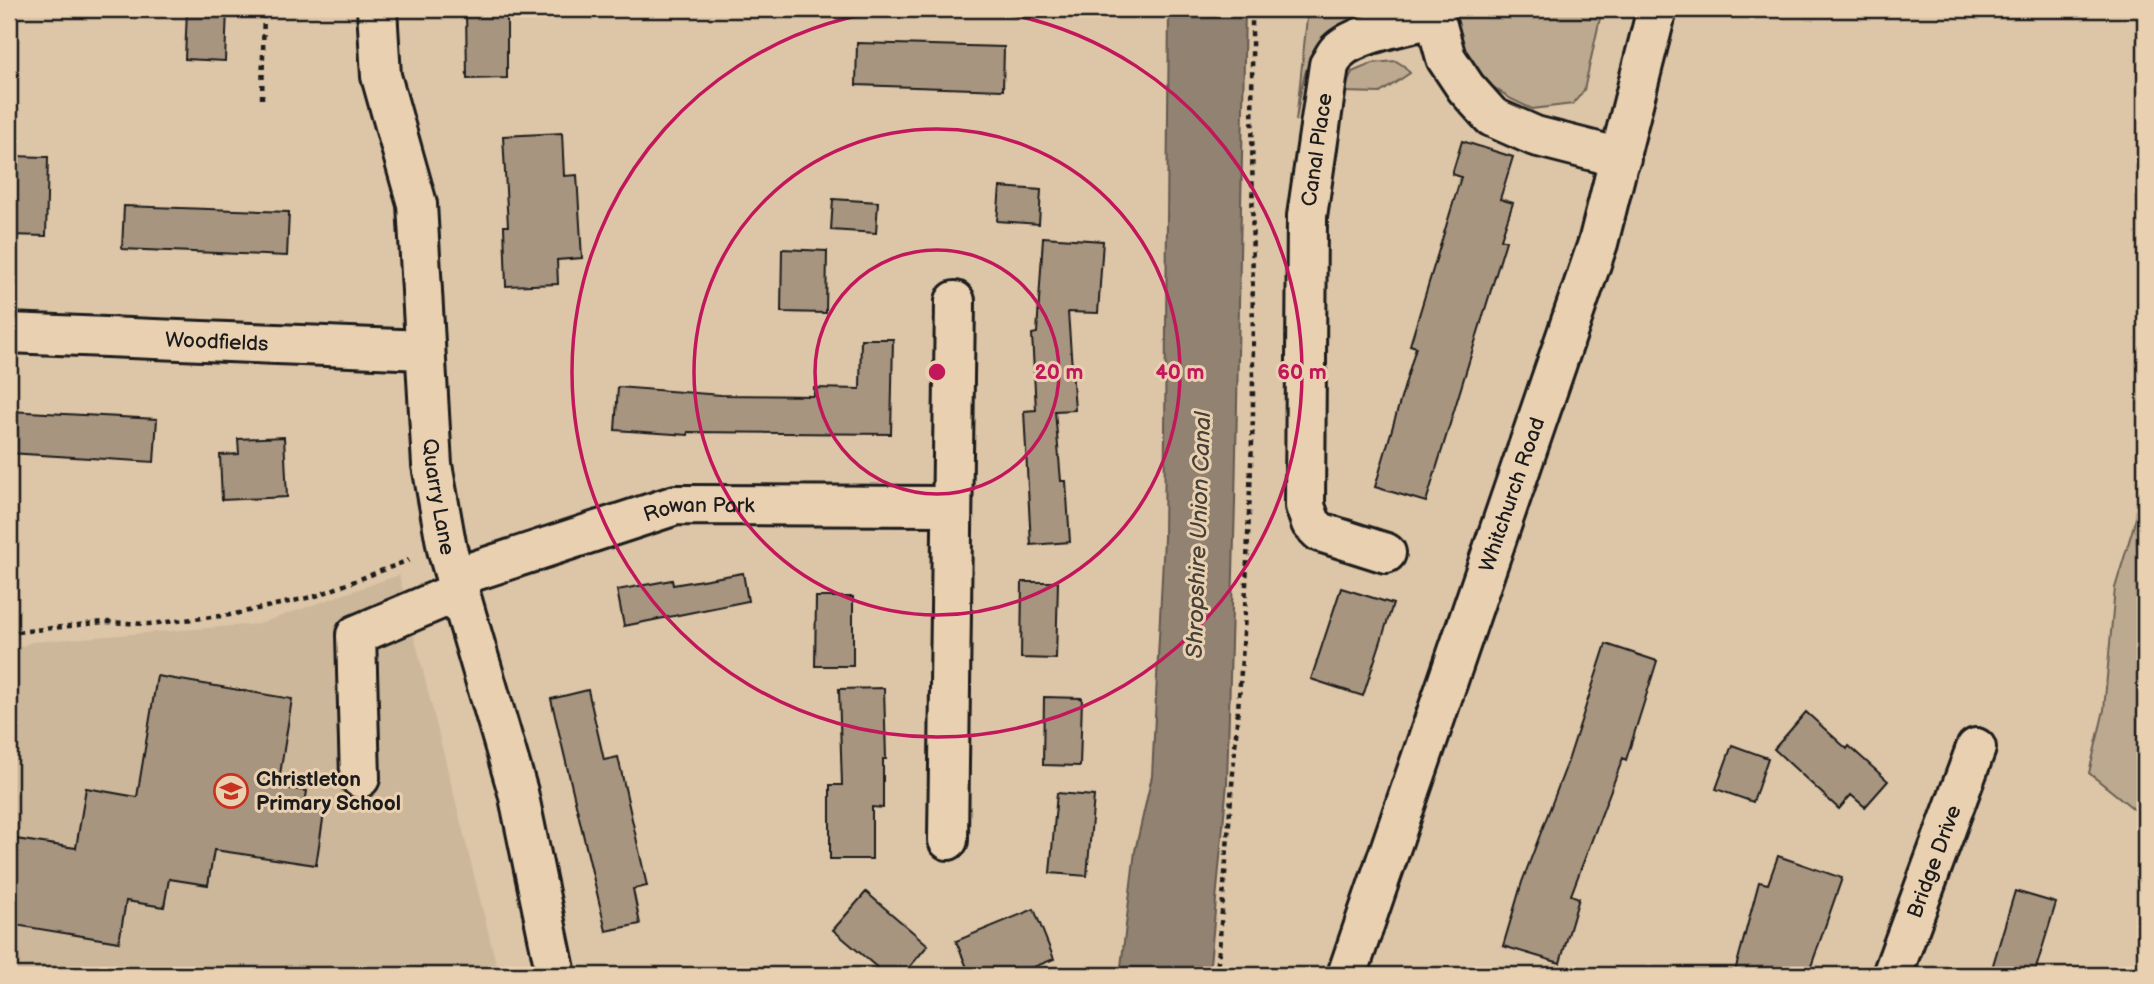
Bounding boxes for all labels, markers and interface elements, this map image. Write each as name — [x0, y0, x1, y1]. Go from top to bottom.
street label: Canal Place — [1296, 91, 1337, 208]
street label: Woodfields — [165, 327, 269, 356]
centre of rings — [925, 360, 949, 384]
text: 20 m — [1035, 360, 1083, 385]
text: 40 m — [1155, 360, 1205, 385]
text: 60 m — [1277, 360, 1327, 385]
water label: Shropshire Union Canal — [1181, 410, 1217, 659]
street label: Whitchurch Road — [1474, 414, 1550, 575]
street label: Quarry Lane — [418, 438, 460, 557]
street label: Rowan Park — [640, 492, 755, 527]
place label: Christleton Primary School — [256, 767, 401, 816]
school or university icon: Christleton Primary School — [212, 772, 250, 810]
street label: Bridge Drive — [1902, 802, 1966, 921]

